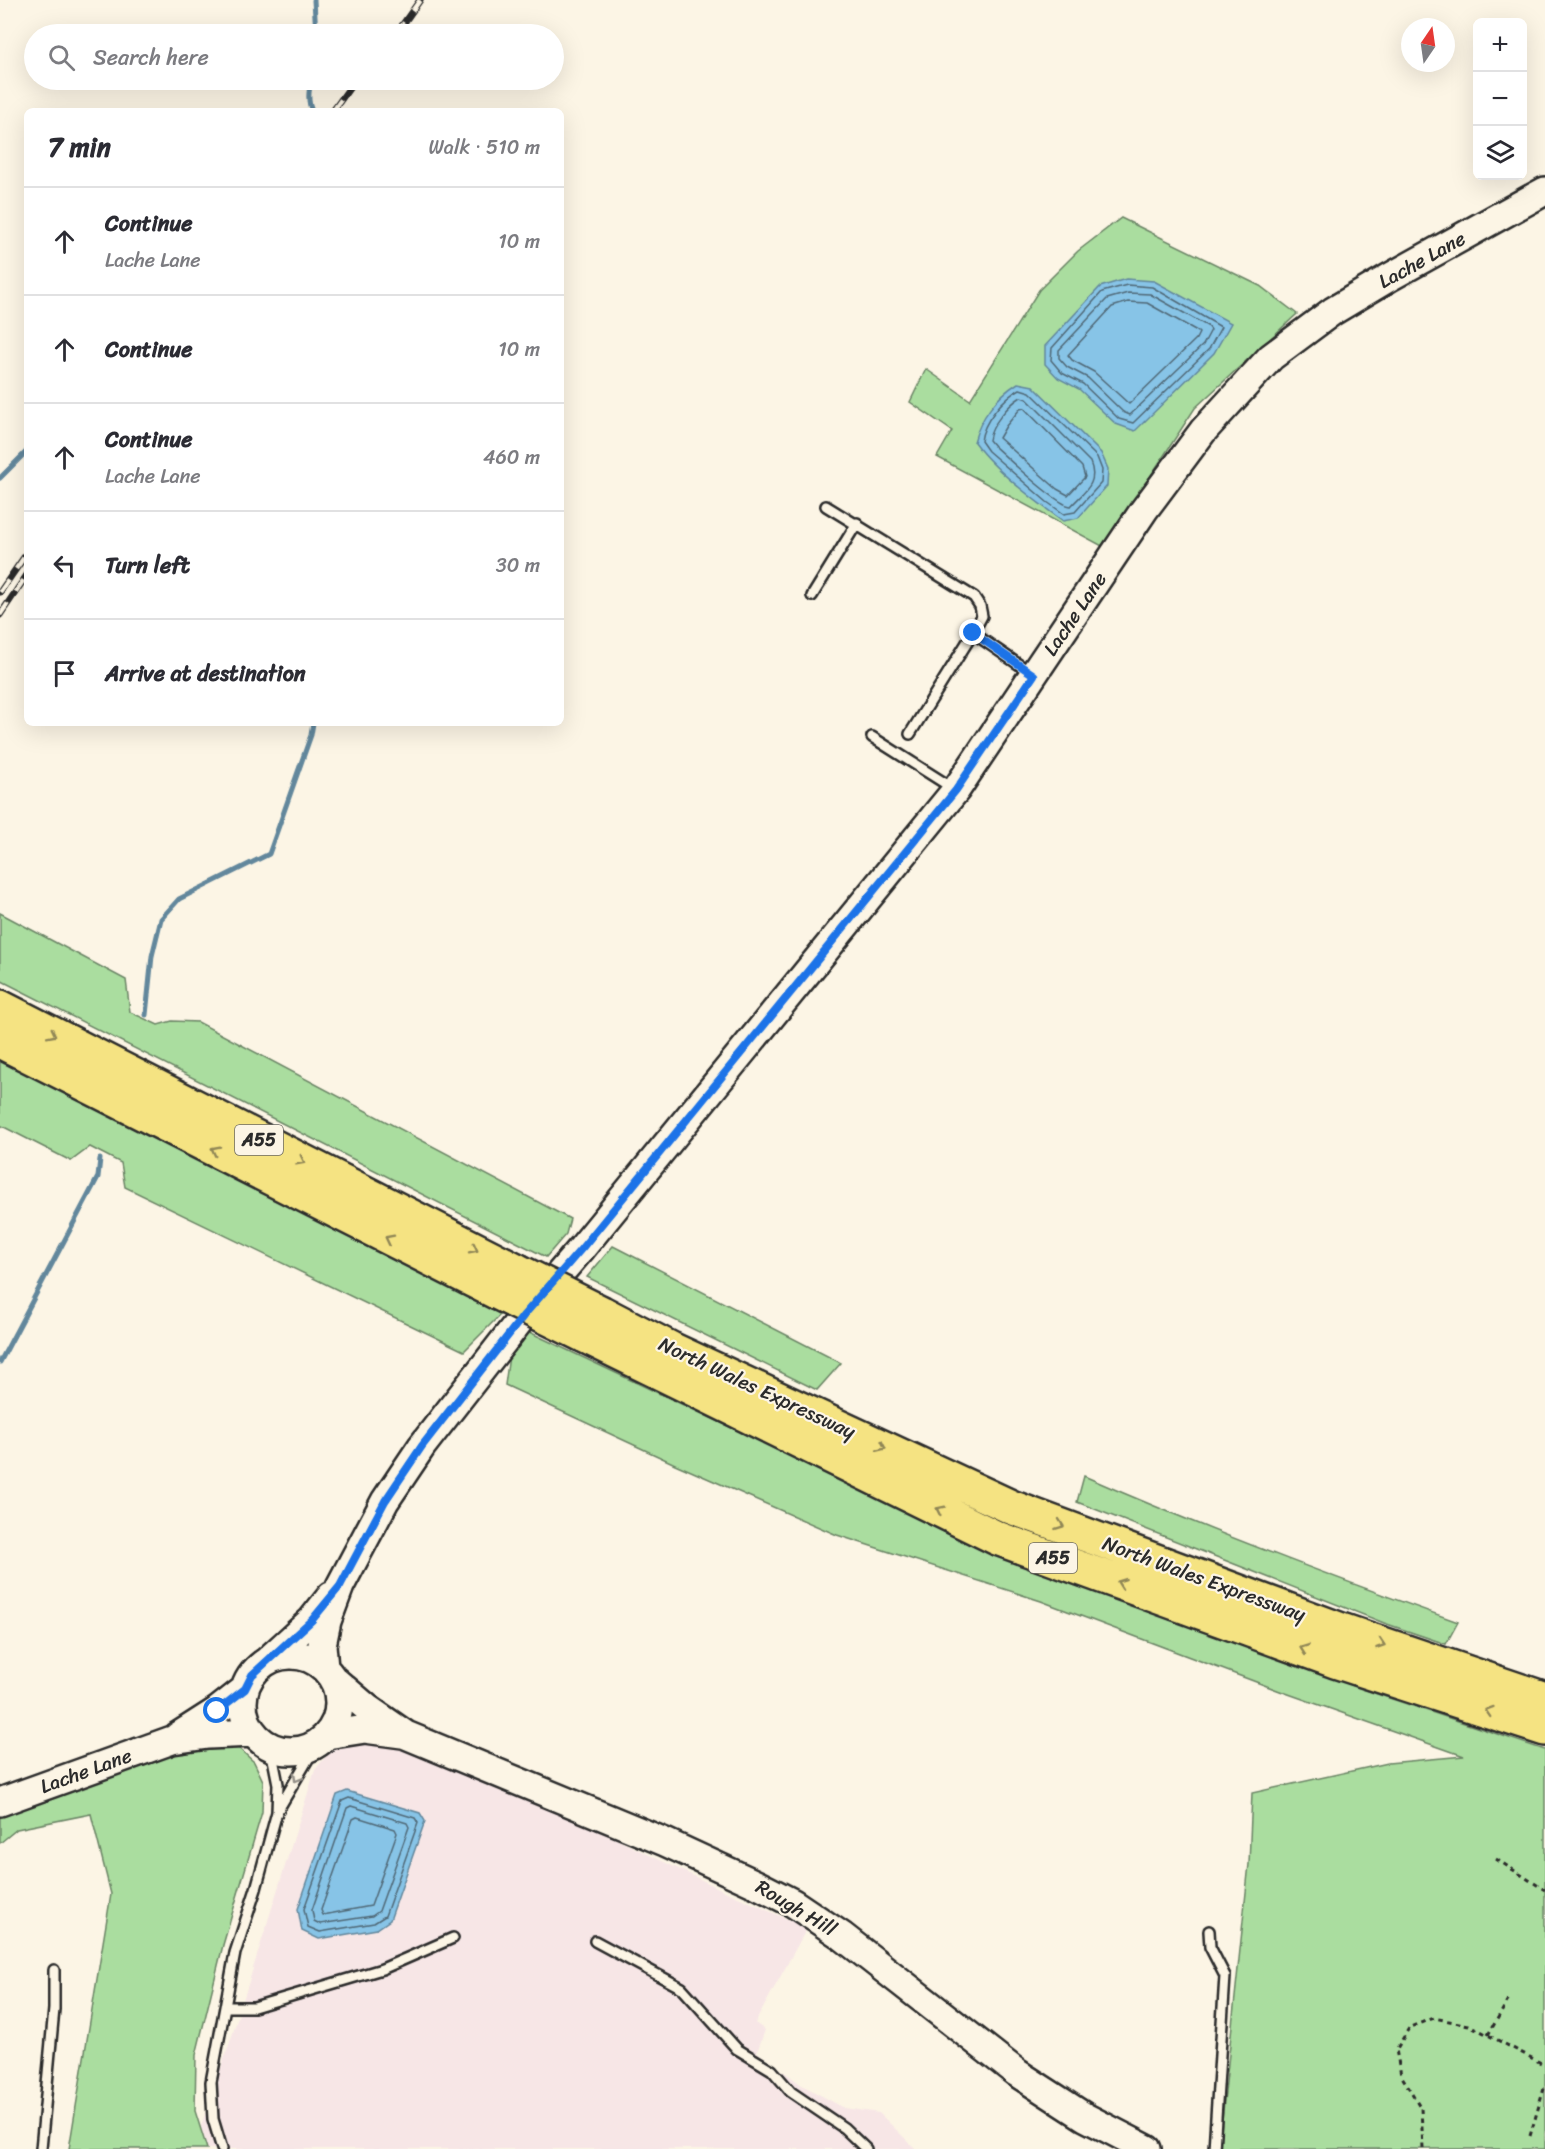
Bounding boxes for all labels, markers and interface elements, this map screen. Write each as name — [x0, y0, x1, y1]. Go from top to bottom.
north arrow — [1401, 18, 1455, 72]
map controls — [1473, 18, 1527, 180]
button: + — [1473, 18, 1527, 72]
search box — [24, 24, 564, 90]
text: Search here — [93, 38, 209, 77]
icon: search — [45, 41, 78, 74]
button: − — [1473, 72, 1527, 126]
text: 7 min — [48, 124, 111, 170]
button: layers — [1473, 126, 1527, 180]
text: Walk · 510 m — [428, 130, 540, 165]
text: Continue — [105, 204, 193, 243]
street label: Lache Lane — [1372, 222, 1472, 298]
text: 10 m — [498, 224, 540, 259]
icon: ahead — [48, 225, 81, 258]
text: Lache Lane — [105, 243, 201, 278]
text: Continue — [105, 330, 193, 369]
text: 10 m — [498, 332, 540, 367]
icon: ahead — [48, 333, 81, 366]
text: Continue — [105, 420, 193, 459]
text: 460 m — [483, 440, 540, 475]
icon: ahead — [48, 441, 81, 474]
text: Lache Lane — [105, 459, 201, 494]
text: Turn left — [105, 546, 190, 585]
text: 30 m — [496, 548, 540, 583]
icon: left — [48, 549, 81, 582]
street label: Lache Lane — [1034, 565, 1116, 663]
route end — [959, 619, 985, 645]
text: Arrive at destination — [105, 654, 306, 693]
icon: arrive — [48, 657, 81, 690]
one-way arrow — [46, 1027, 56, 1038]
road number: A55 — [235, 1125, 283, 1155]
one-way arrow — [211, 1146, 222, 1158]
one-way arrow — [294, 1154, 305, 1165]
one-way arrow — [385, 1234, 396, 1246]
one-way arrow — [468, 1242, 479, 1253]
street label: North Wales Expressway — [653, 1327, 862, 1449]
one-way arrow — [875, 1439, 886, 1451]
one-way arrow — [936, 1506, 947, 1517]
one-way arrow — [1054, 1518, 1065, 1531]
street label: North Wales Expressway — [1097, 1526, 1311, 1632]
road number: A55 — [1029, 1543, 1077, 1573]
one-way arrow — [1116, 1577, 1127, 1590]
one-way arrow — [1375, 1636, 1386, 1649]
one-way arrow — [1299, 1644, 1310, 1657]
route start — [203, 1697, 229, 1723]
one-way arrow — [1484, 1706, 1495, 1718]
street label: Lache Lane — [35, 1738, 137, 1804]
one-way arrow — [293, 1772, 304, 1782]
street label: Rough Hill — [748, 1870, 845, 1947]

